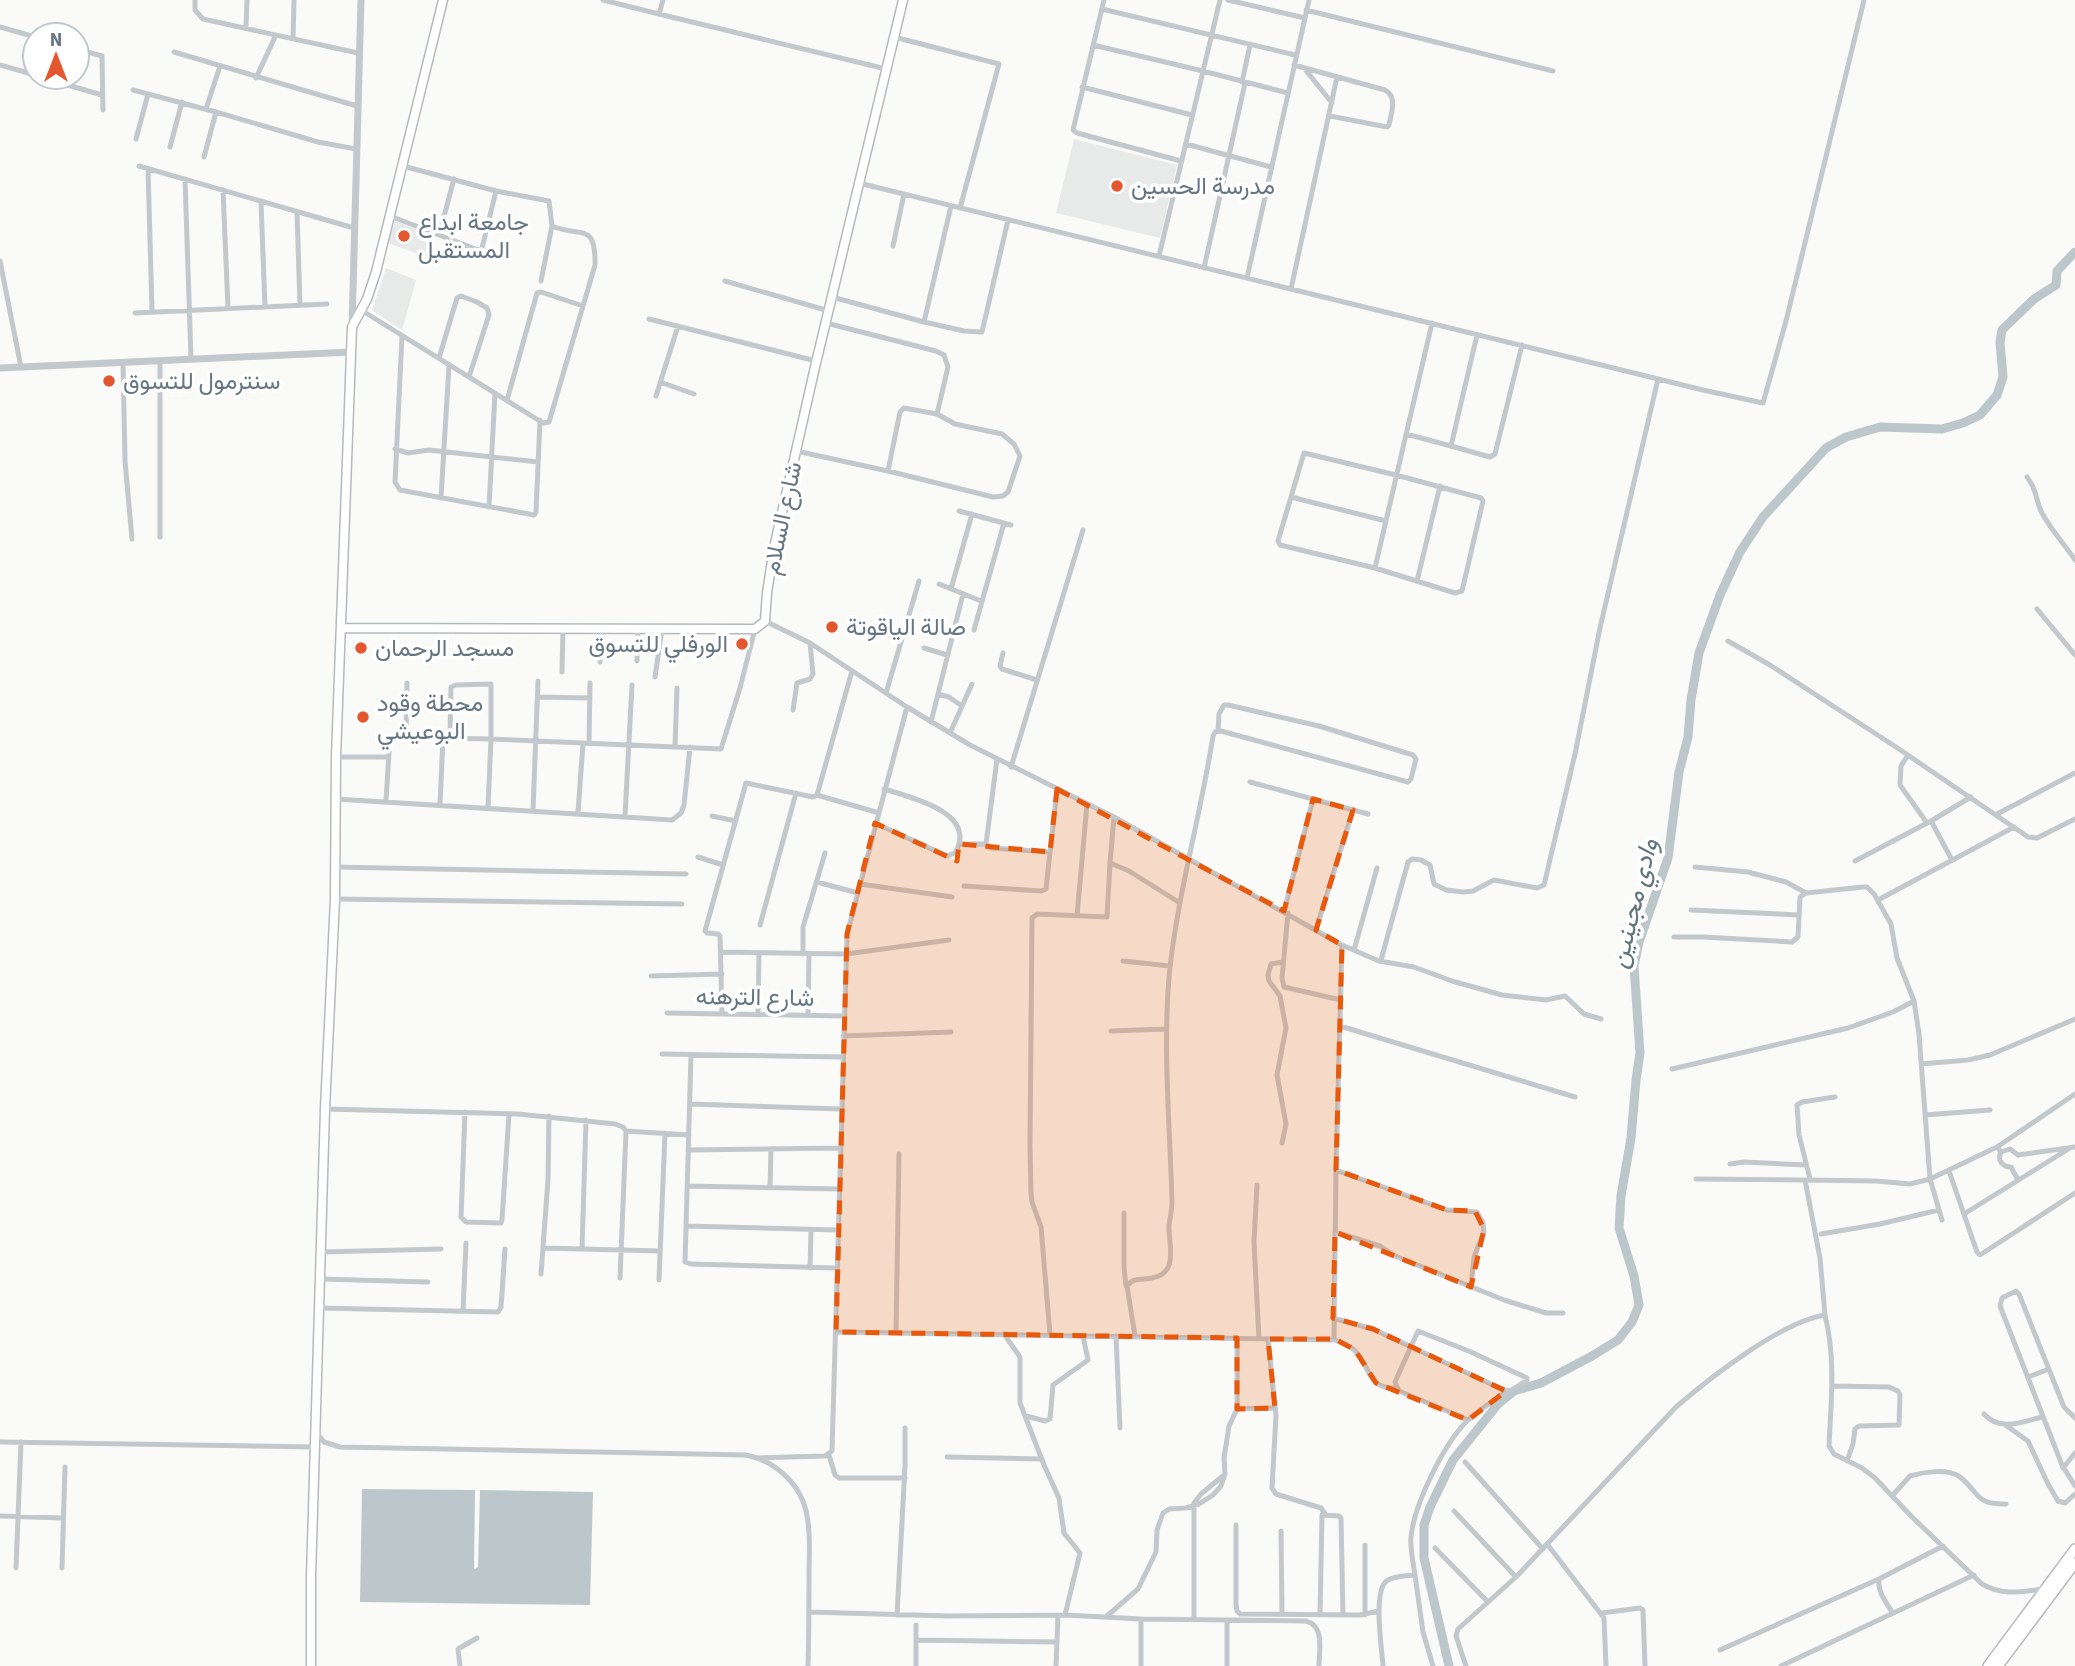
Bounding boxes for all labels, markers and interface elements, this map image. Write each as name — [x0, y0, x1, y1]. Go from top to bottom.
north arrow — [21, 21, 91, 91]
text: N — [50, 27, 62, 54]
place label: مدرسة الحسين — [1131, 169, 1275, 204]
marker: مدرسة الحسين — [1109, 178, 1125, 194]
place label: جامعة ابداع المستقبل — [418, 205, 529, 268]
marker: جامعة ابداع المستقبل — [396, 228, 412, 244]
place label: سنترمول للتسوق — [123, 364, 280, 399]
marker: سنترمول للتسوق — [101, 373, 117, 389]
street label: شارع السلام — [753, 458, 812, 578]
place label: صالة الياقوتة — [846, 610, 966, 645]
marker: صالة الياقوتة — [824, 619, 840, 635]
place label: الورفلي للتسوق — [589, 627, 728, 663]
place label: مسجد الرحمان — [375, 631, 514, 666]
marker: الورفلي للتسوق — [734, 636, 750, 652]
marker: مسجد الرحمان — [353, 640, 369, 656]
place label: محطة وقود البوعيشي — [377, 686, 483, 750]
marker: محطة وقود البوعيشي — [355, 709, 371, 725]
water label: وادي مجينين — [1600, 834, 1670, 972]
street label: شارع الترهنه — [695, 979, 815, 1016]

